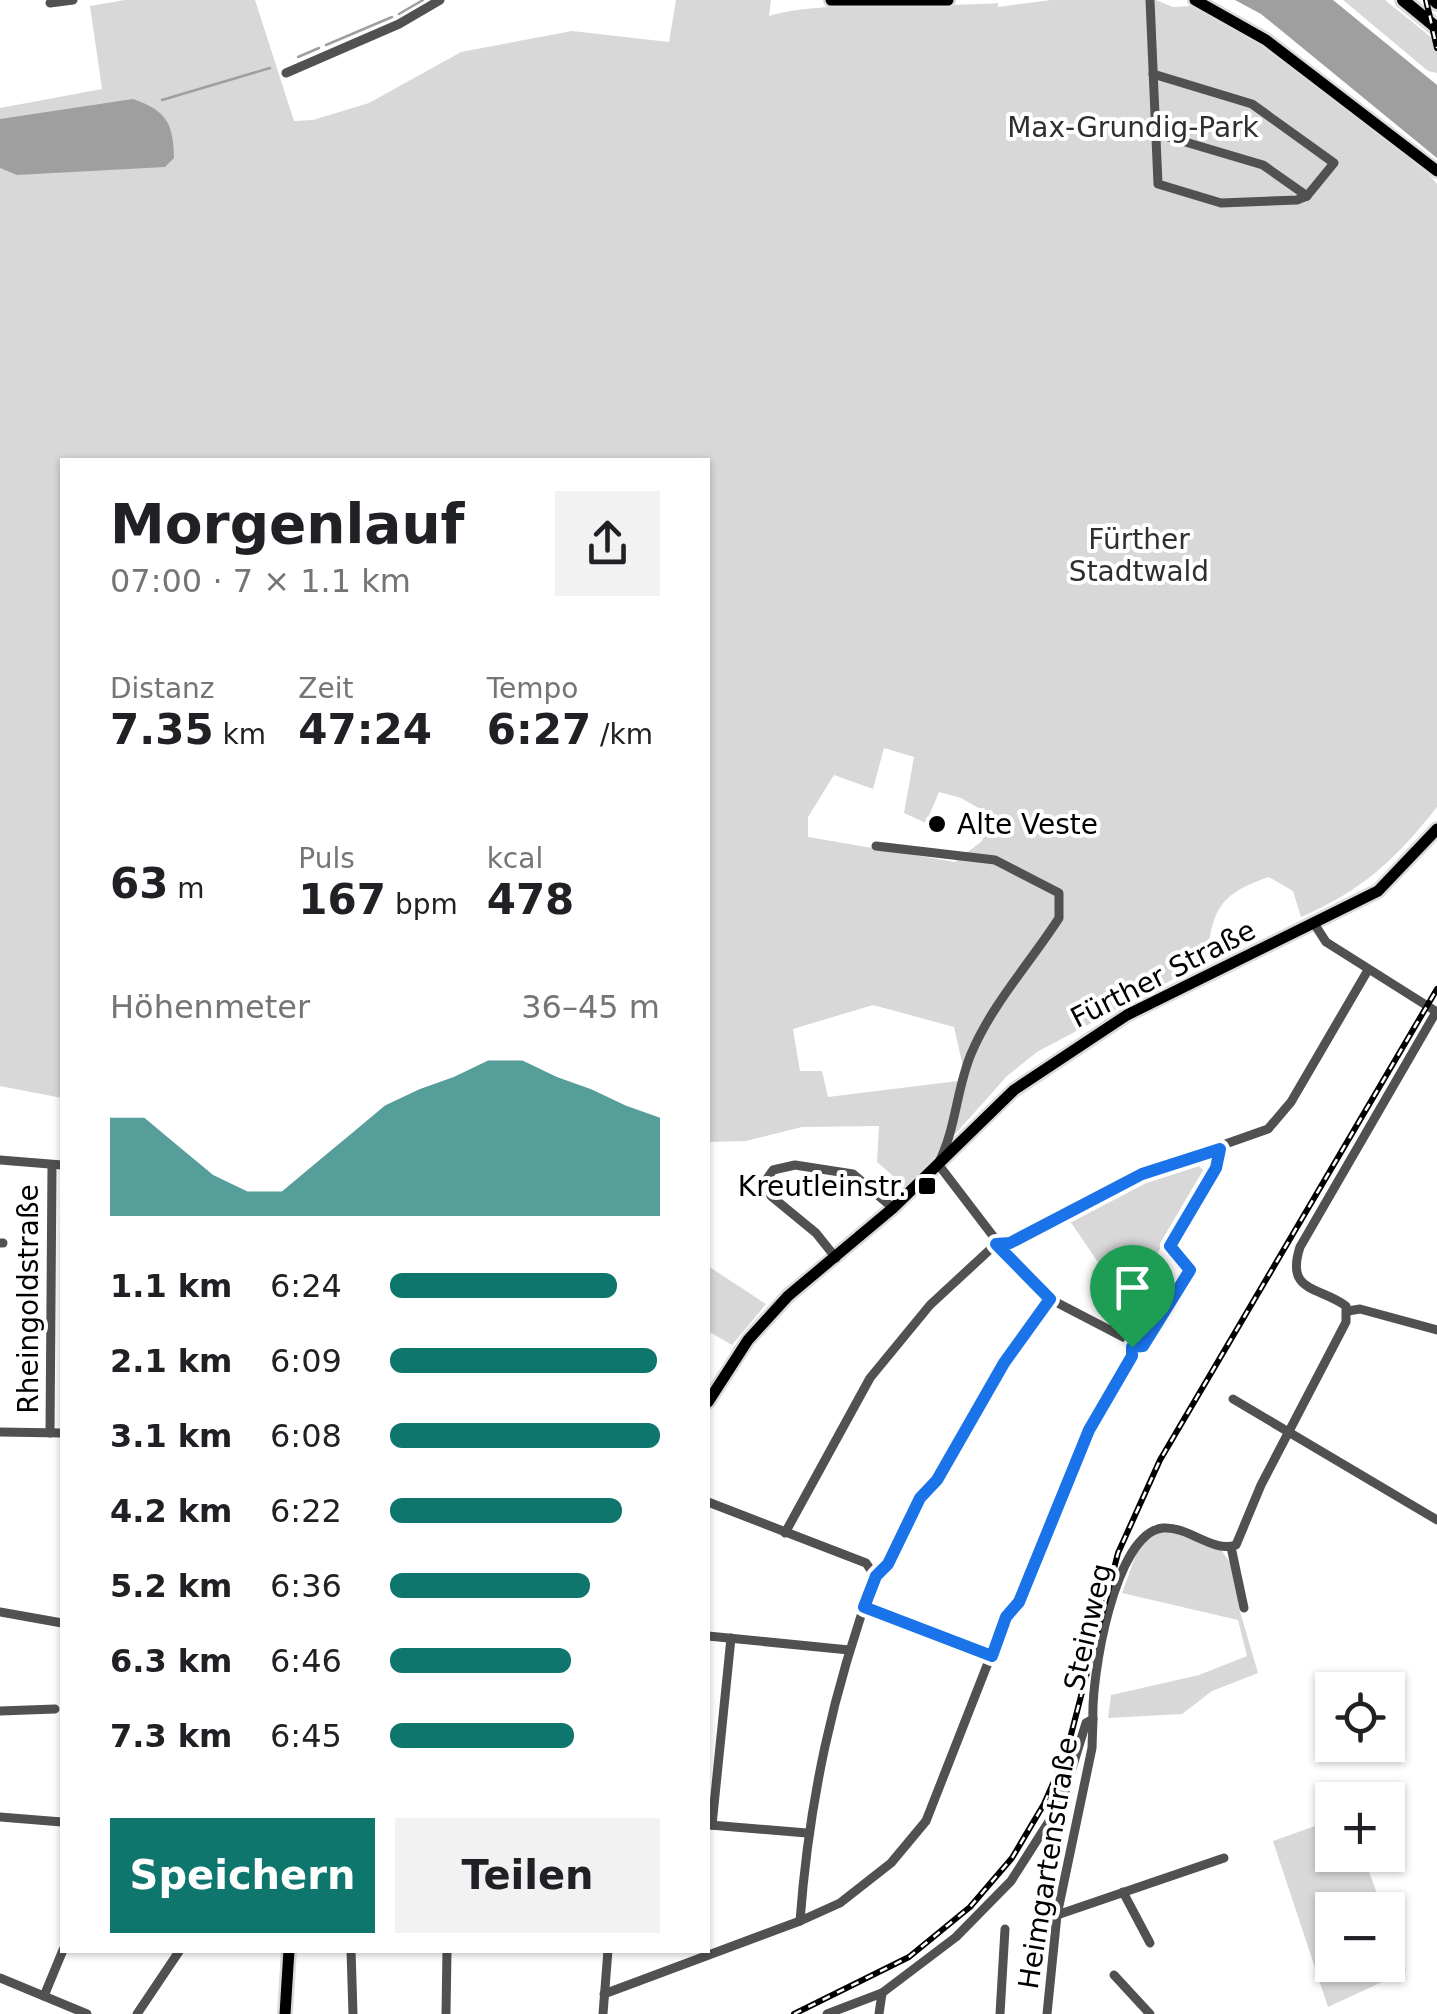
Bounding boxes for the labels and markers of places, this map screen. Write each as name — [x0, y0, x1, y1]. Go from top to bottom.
place label: Alte Veste — [957, 808, 1098, 841]
marker: Alte Veste — [926, 813, 948, 835]
place label: Kreutleinstr. — [738, 1170, 907, 1203]
marker: Kreutleinstr. — [916, 1175, 938, 1197]
pin — [1090, 1245, 1175, 1348]

